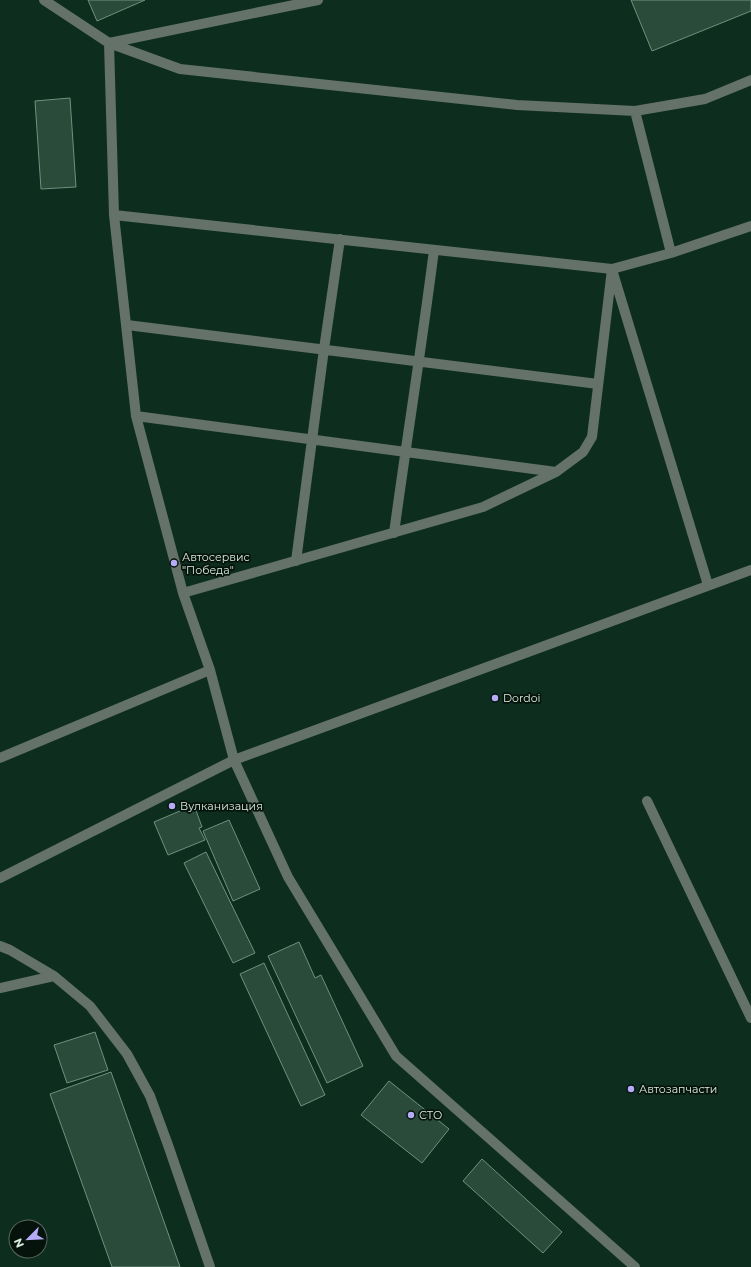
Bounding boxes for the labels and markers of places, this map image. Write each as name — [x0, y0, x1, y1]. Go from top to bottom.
place label: Автосервис "Победа" — [182, 550, 250, 577]
marker: Автосервис "Победа" — [169, 558, 179, 568]
place label: Dordoi — [503, 691, 541, 705]
marker: Dordoi — [490, 693, 500, 703]
place label: Вулканизация — [180, 799, 263, 813]
marker: Вулканизация — [167, 801, 177, 811]
place label: Автозапчасти — [639, 1082, 717, 1096]
marker: Автозапчасти — [626, 1084, 636, 1094]
place label: СТО — [419, 1108, 442, 1122]
marker: СТО — [406, 1110, 416, 1120]

